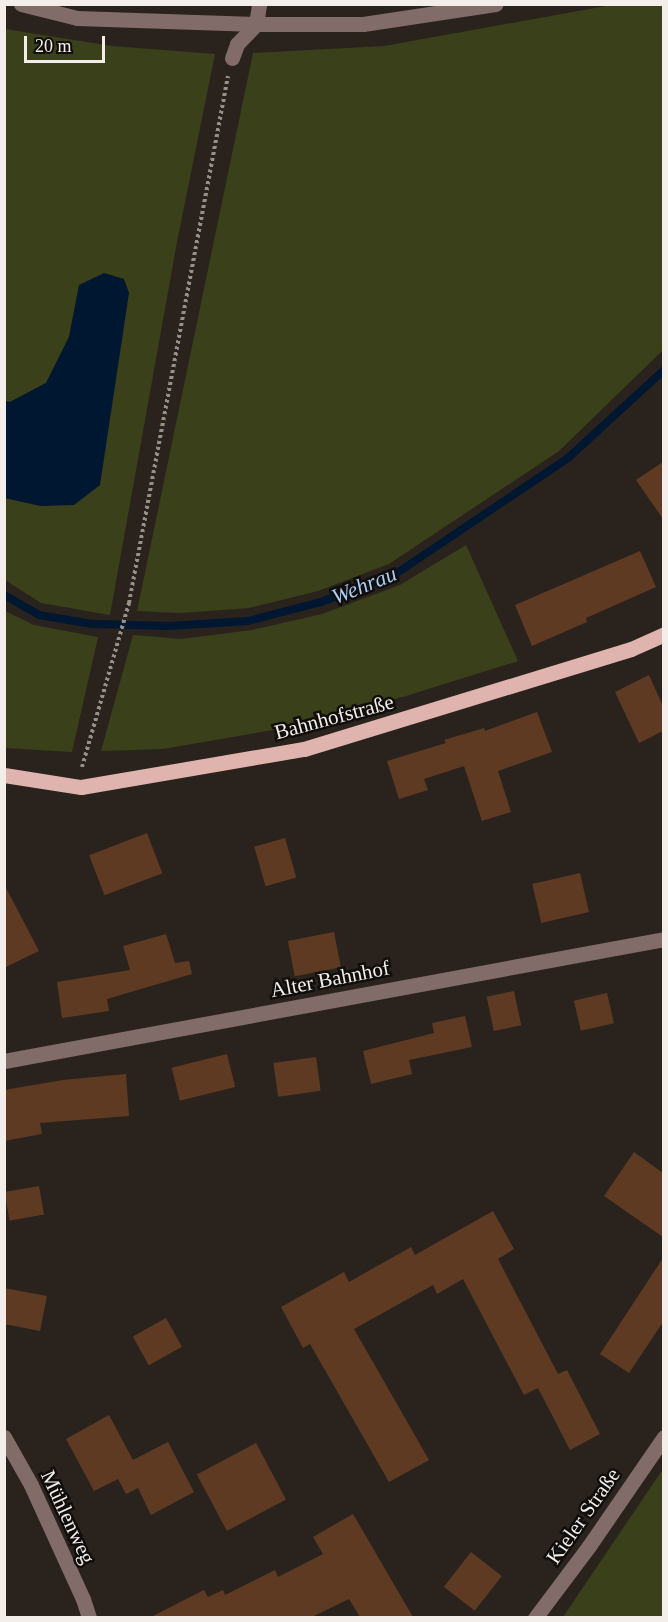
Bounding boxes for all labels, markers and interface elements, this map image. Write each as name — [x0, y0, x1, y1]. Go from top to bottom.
scale bar — [27, 24, 108, 62]
text: 20 m — [35, 36, 72, 56]
water label: Wehrau — [328, 560, 400, 610]
street label: Bahnhofstraße — [272, 689, 396, 745]
street label: Alter Bahnhof — [268, 955, 392, 1003]
street label: Kieler Straße — [541, 1463, 625, 1569]
street label: Mühlenweg — [35, 1466, 101, 1568]

